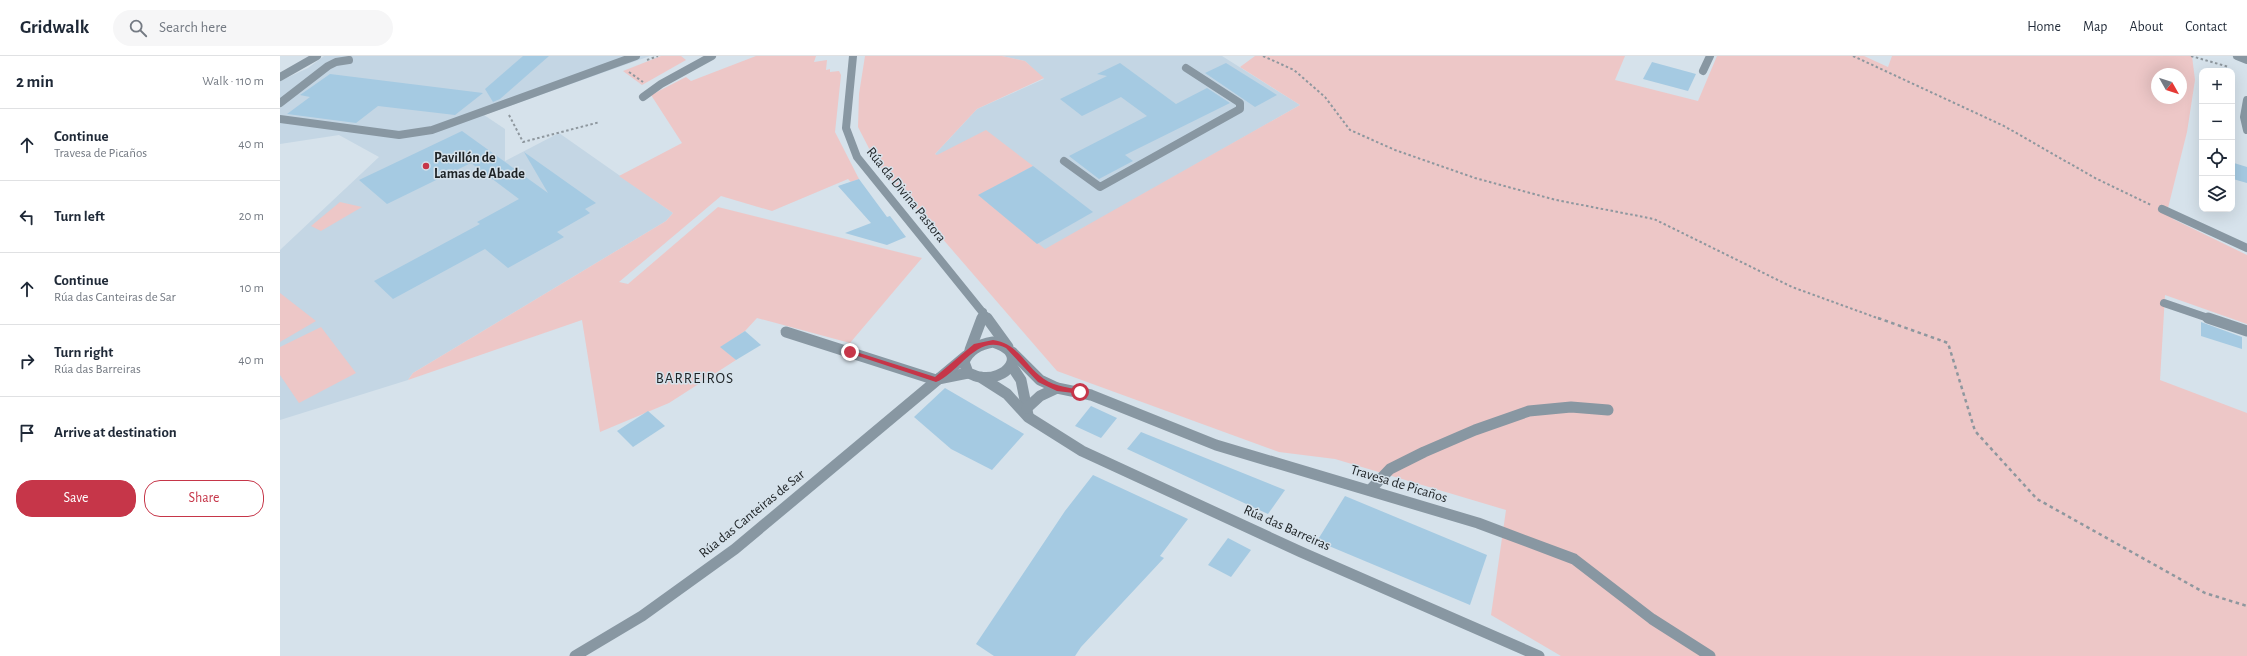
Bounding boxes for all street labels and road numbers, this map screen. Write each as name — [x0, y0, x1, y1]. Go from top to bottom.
street label: Rúa da Divina Pastora — [864, 145, 949, 246]
street label: Travesa de Picaños — [1349, 463, 1449, 505]
street label: Rúa das Canteiras de Sar — [697, 467, 808, 561]
street label: Rúa das Barreiras — [1242, 503, 1332, 553]

